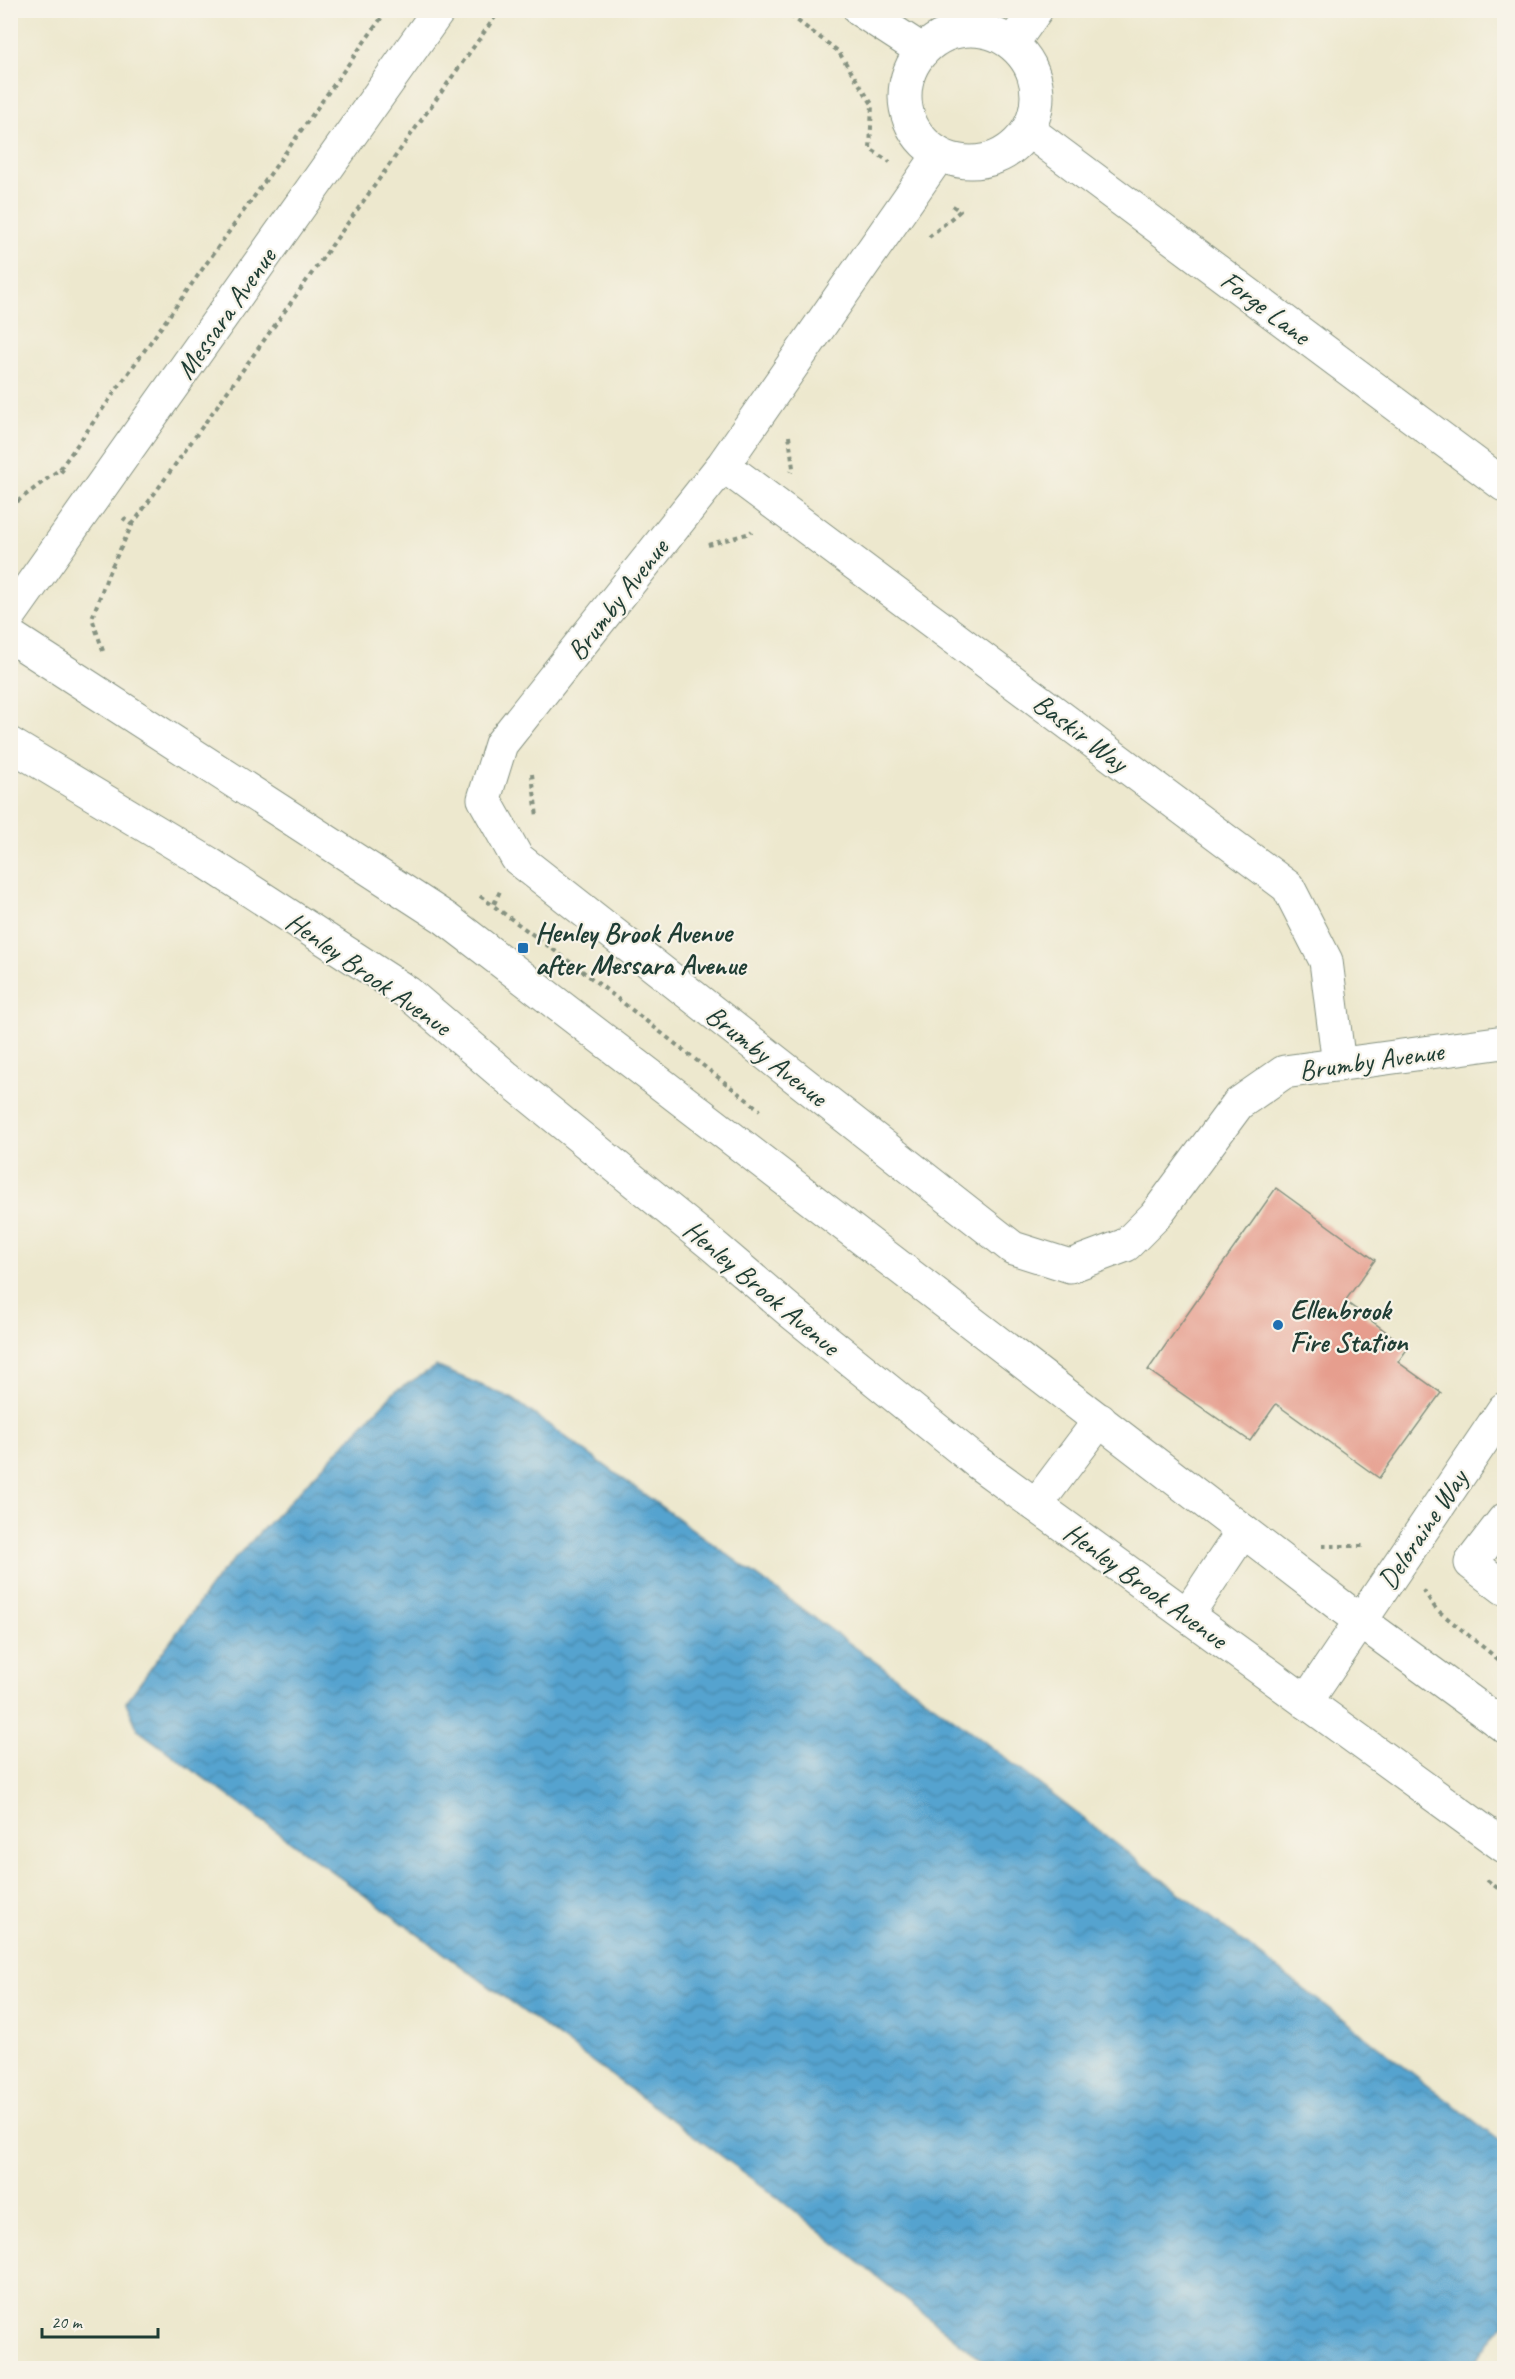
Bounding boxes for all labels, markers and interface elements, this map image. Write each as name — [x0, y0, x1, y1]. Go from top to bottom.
street label: Messara Avenue — [167, 239, 285, 386]
street label: Forge Lane — [1214, 262, 1319, 354]
street label: Brumby Avenue — [559, 530, 677, 667]
street label: Baskir Way — [1026, 685, 1137, 781]
street label: Henley Brook Avenue — [279, 904, 460, 1044]
place label: Henley Brook Avenue after Messara Avenue — [535, 915, 748, 982]
marker: Henley Brook Avenue after Messara Avenue — [516, 941, 530, 955]
street label: Brumby Avenue — [699, 997, 836, 1115]
street label: Brumby Avenue — [1297, 1033, 1447, 1088]
street label: Henley Brook Avenue — [676, 1212, 848, 1364]
place label: Ellenbrook Fire Station — [1290, 1292, 1409, 1359]
marker: Ellenbrook Fire Station — [1271, 1318, 1285, 1332]
street label: Deloraine Way — [1370, 1461, 1477, 1596]
street label: Henley Brook Avenue — [1057, 1514, 1236, 1658]
scale bar — [42, 2301, 158, 2339]
text: 20 m — [51, 2311, 84, 2333]

